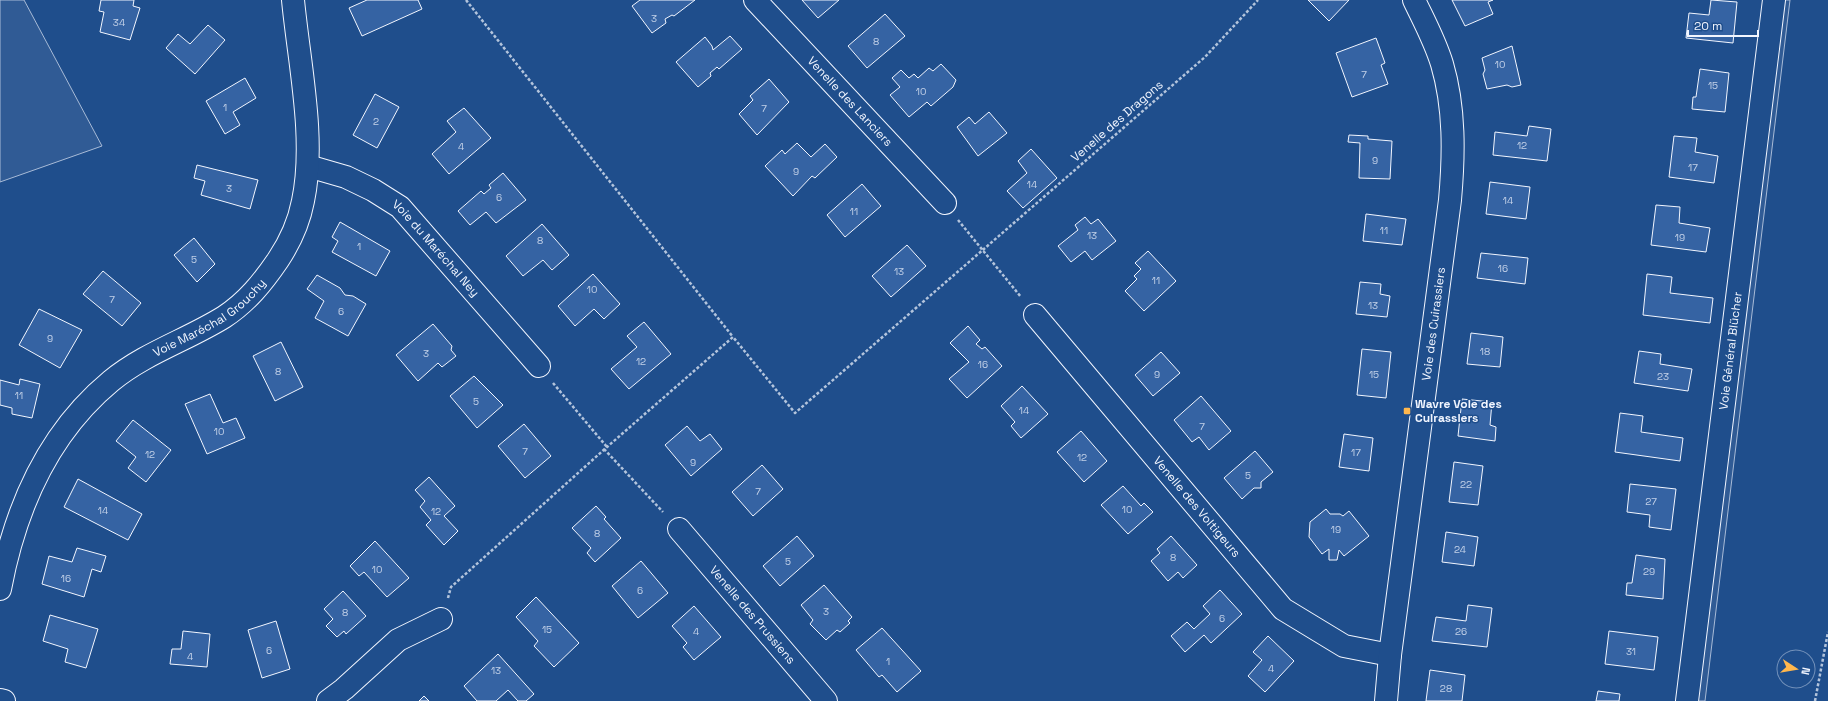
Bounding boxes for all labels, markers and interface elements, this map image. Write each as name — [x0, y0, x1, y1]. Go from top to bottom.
house number: 3 — [651, 12, 657, 25]
scale bar — [1688, 12, 1758, 38]
house number: 34 — [113, 16, 125, 29]
text: 20 m — [1694, 18, 1722, 34]
house number: 8 — [873, 35, 879, 48]
street label: Venelle des Lanciers — [804, 53, 896, 150]
house number: 10 — [1495, 58, 1505, 71]
house number: 7 — [1361, 68, 1367, 81]
street label: Venelle des Dragons — [1068, 77, 1166, 165]
house number: 15 — [1708, 79, 1718, 92]
house number: 10 — [916, 85, 926, 98]
house number: 1 — [223, 101, 227, 114]
house number: 7 — [761, 102, 767, 115]
house number: 2 — [373, 115, 379, 128]
house number: 12 — [1517, 139, 1527, 152]
house number: 4 — [458, 140, 464, 153]
house number: 9 — [1372, 154, 1378, 167]
house number: 17 — [1688, 161, 1698, 174]
house number: 9 — [793, 165, 799, 178]
house number: 14 — [1027, 178, 1037, 191]
house number: 3 — [226, 182, 232, 195]
house number: 6 — [496, 191, 502, 204]
house number: 14 — [1503, 194, 1513, 207]
street label: Voie du Maréchal Ney — [389, 196, 483, 300]
house number: 11 — [850, 205, 858, 218]
house number: 11 — [1380, 224, 1388, 237]
house number: 13 — [1087, 229, 1097, 242]
house number: 19 — [1675, 231, 1685, 244]
house number: 8 — [537, 234, 543, 247]
house number: 1 — [357, 240, 361, 253]
house number: 5 — [191, 253, 197, 266]
house number: 16 — [1498, 262, 1508, 275]
house number: 13 — [894, 265, 904, 278]
street label: Voie des Cuirassiers — [1418, 266, 1449, 382]
house number: 11 — [1152, 274, 1160, 287]
street label: Voie Maréchal Grouchy — [150, 276, 269, 361]
house number: 10 — [587, 283, 597, 296]
street label: Voie Général Blücher — [1715, 290, 1746, 411]
house number: 7 — [109, 293, 115, 306]
house number: 13 — [1368, 299, 1378, 312]
house number: 6 — [338, 305, 344, 318]
house number: 9 — [47, 332, 53, 345]
house number: 18 — [1480, 345, 1490, 358]
house number: 3 — [423, 347, 429, 360]
house number: 12 — [636, 355, 646, 368]
house number: 16 — [978, 358, 988, 371]
house number: 8 — [275, 365, 281, 378]
house number: 9 — [1154, 368, 1160, 381]
house number: 15 — [1369, 368, 1379, 381]
house number: 23 — [1657, 370, 1669, 383]
house number: 11 — [15, 389, 23, 402]
house number: 5 — [473, 395, 479, 408]
place label: Wavre Voie des Cuirassiers — [1415, 396, 1502, 426]
house number: 14 — [1019, 404, 1029, 417]
marker: Wavre Voie des Cuirassiers — [1402, 406, 1412, 416]
house number: 7 — [1199, 420, 1205, 433]
house number: 10 — [214, 425, 224, 438]
house number: 7 — [522, 445, 528, 458]
house number: 17 — [1351, 446, 1361, 459]
house number: 12 — [145, 448, 155, 461]
house number: 12 — [1077, 451, 1087, 464]
street label: Venelle des Voltigeurs — [1150, 453, 1244, 561]
house number: 9 — [690, 456, 696, 469]
house number: 5 — [1245, 469, 1251, 482]
house number: 22 — [1460, 478, 1472, 491]
house number: 7 — [755, 485, 761, 498]
house number: 27 — [1645, 495, 1657, 508]
house number: 10 — [1122, 503, 1132, 516]
house number: 14 — [98, 504, 108, 517]
house number: 12 — [431, 505, 441, 518]
house number: 19 — [1331, 523, 1341, 536]
house number: 8 — [594, 527, 600, 540]
house number: 24 — [1454, 543, 1466, 556]
house number: 8 — [1170, 551, 1176, 564]
house number: 5 — [785, 555, 791, 568]
street label: Venelle des Prussiens — [706, 562, 799, 667]
house number: 10 — [372, 563, 382, 576]
house number: 29 — [1643, 565, 1655, 578]
house number: 16 — [61, 572, 71, 585]
house number: 6 — [637, 584, 643, 597]
house number: 3 — [823, 605, 829, 618]
house number: 8 — [342, 606, 348, 619]
house number: 6 — [1219, 612, 1225, 625]
house number: 15 — [542, 623, 552, 636]
house number: 4 — [693, 625, 699, 638]
house number: 26 — [1455, 625, 1467, 638]
house number: 6 — [266, 644, 272, 657]
house number: 31 — [1626, 645, 1636, 658]
north arrow — [1776, 649, 1816, 689]
house number: 4 — [187, 650, 193, 663]
house number: 1 — [886, 655, 890, 668]
house number: 4 — [1268, 662, 1274, 675]
house number: 13 — [491, 664, 501, 677]
text: N — [1798, 666, 1813, 676]
house number: 28 — [1440, 682, 1452, 695]

